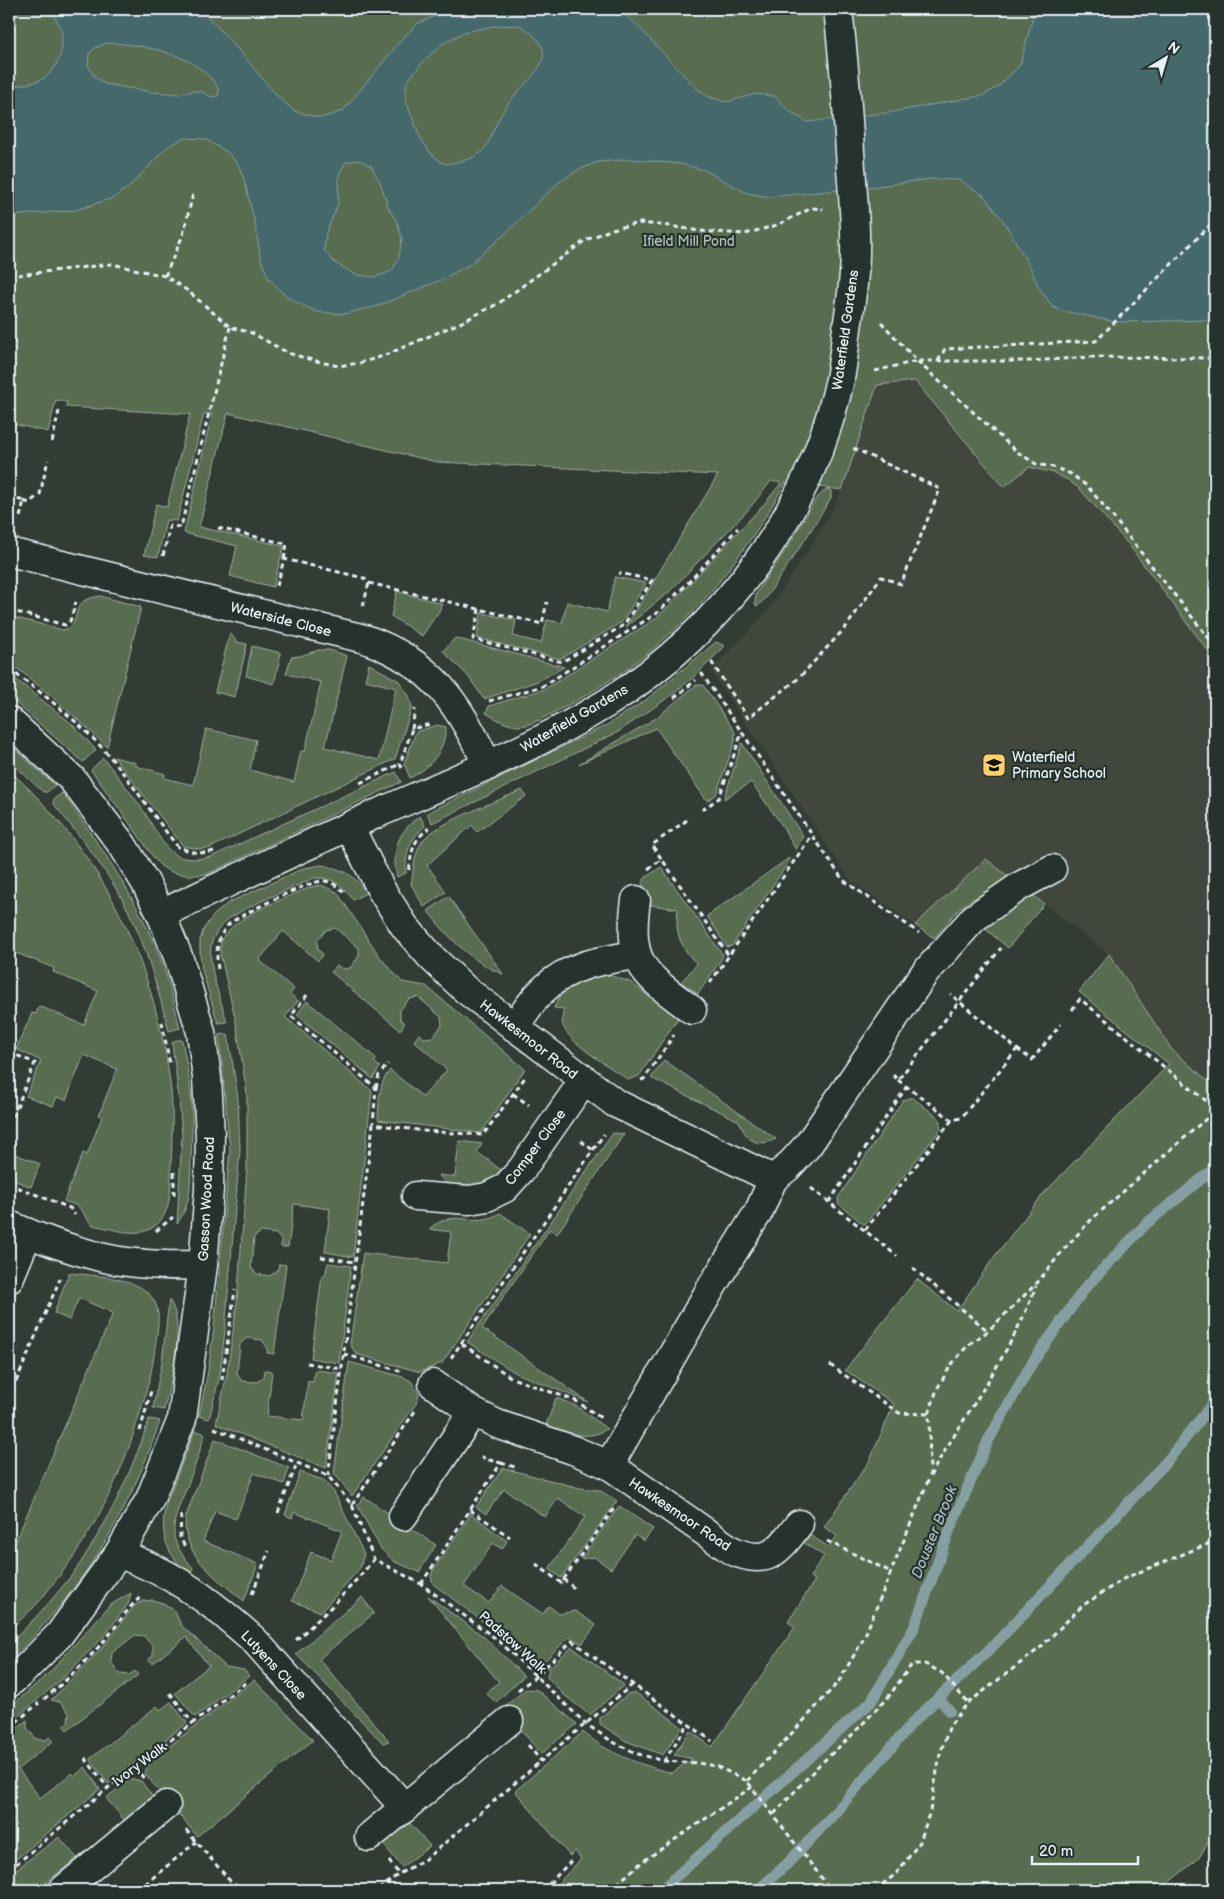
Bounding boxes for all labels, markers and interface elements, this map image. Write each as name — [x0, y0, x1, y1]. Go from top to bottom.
north arrow — [1142, 32, 1192, 82]
text: N — [1164, 38, 1183, 58]
park label: Ifield Mill Pond — [643, 233, 735, 250]
street label: Waterfield Gardens — [829, 269, 862, 391]
street label: Waterside Close — [229, 599, 333, 640]
street label: Waterfield Gardens — [517, 681, 631, 756]
place label: Waterfield Primary School — [1012, 749, 1106, 782]
school or university icon: Waterfield Primary School — [981, 752, 1007, 778]
street label: Hawkesmoor Road — [476, 996, 581, 1083]
street label: Comper Close — [501, 1106, 570, 1189]
street label: Gasson Wood Road — [195, 1136, 218, 1262]
street label: Hawkesmoor Road — [625, 1474, 734, 1555]
water label: Douster Brook — [907, 1482, 962, 1581]
street label: Padstow Walk — [475, 1607, 550, 1677]
street label: Lutyens Close — [237, 1627, 310, 1704]
street label: Ivory Walk — [109, 1739, 170, 1790]
scale bar — [1032, 1834, 1138, 1866]
text: 20 m — [1039, 1842, 1073, 1861]

